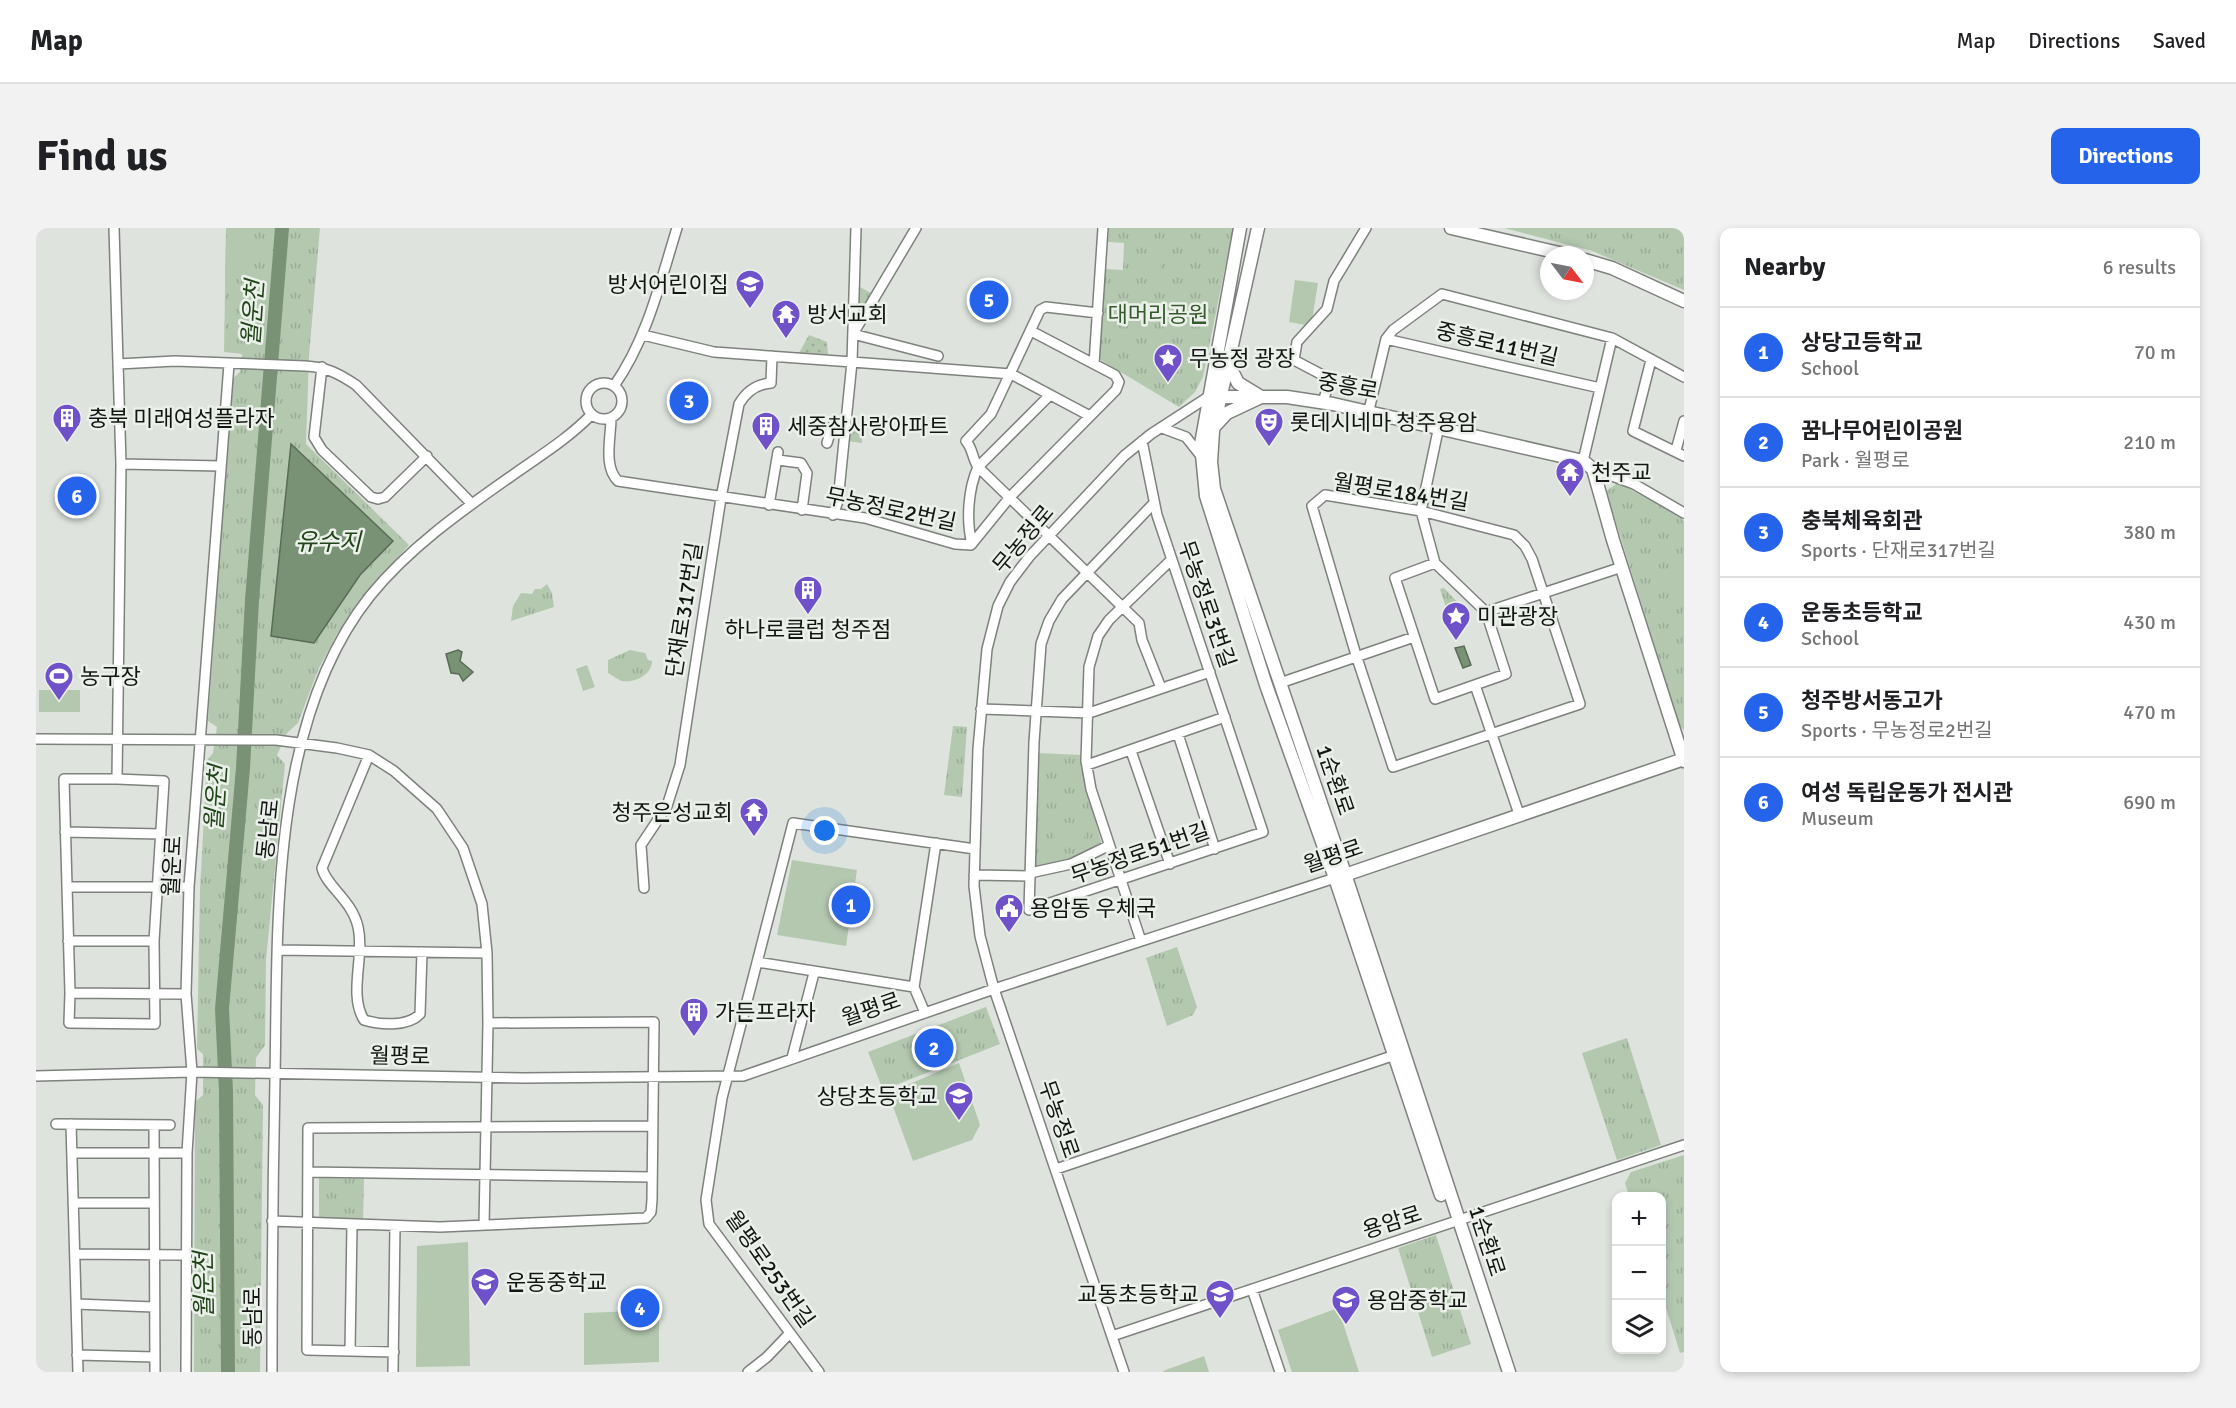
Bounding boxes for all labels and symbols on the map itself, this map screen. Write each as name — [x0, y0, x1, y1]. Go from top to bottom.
north arrow — [1540, 246, 1594, 300]
school or university icon: 방서어린이집 — [734, 268, 766, 310]
place label: 방서어린이집 — [608, 271, 729, 298]
water label: 월운천 — [236, 276, 270, 347]
pin: 5 — [970, 278, 1008, 322]
temple icon: 방서교회 — [770, 298, 802, 340]
place label: 방서교회 — [807, 301, 888, 328]
park label: 대머리공원 — [1107, 301, 1209, 328]
street label: 중흥로11번길 — [1433, 317, 1561, 371]
place icon: 무농정 광장 — [1152, 342, 1184, 384]
place label: 무농정 광장 — [1189, 345, 1295, 372]
street label: 중흥로 — [1316, 367, 1380, 405]
pin: 3 — [670, 378, 708, 423]
building icon: 충북 미래여성플라자 — [51, 402, 83, 444]
place label: 충북 미래여성플라자 — [88, 405, 275, 432]
theatre icon: 롯데시네마 청주용암 — [1253, 406, 1285, 448]
place label: 롯데시네마 청주용암 — [1290, 409, 1477, 436]
building icon: 세중참사랑아파트 — [750, 410, 782, 452]
place label: 세중참사랑아파트 — [787, 413, 949, 440]
temple icon: 천주교 — [1554, 456, 1586, 498]
place label: 천주교 — [1591, 459, 1652, 486]
street label: 월평로184번길 — [1331, 468, 1471, 516]
pin: 6 — [58, 474, 96, 518]
street label: 무농정로2번길 — [823, 482, 959, 536]
street label: 무농정로 — [987, 499, 1059, 579]
water label: 유수지 — [295, 527, 363, 557]
street label: 무농정로3번길 — [1173, 537, 1241, 671]
street label: 단재로317번길 — [660, 540, 708, 680]
building icon: 하나로클럽 청주점 — [792, 574, 824, 616]
place icon: 미관광장 — [1440, 600, 1472, 642]
place label: 미관광장 — [1477, 603, 1558, 630]
place label: 하나로클럽 청주점 — [725, 616, 891, 643]
sports icon: 농구장 — [43, 660, 75, 702]
place label: 농구장 — [80, 663, 141, 690]
street label: 1순환로 — [1310, 741, 1360, 819]
water label: 월운천 — [199, 761, 233, 832]
temple icon: 청주은성교회 — [738, 796, 770, 838]
street label: 동남로 — [251, 797, 285, 861]
place label: 청주은성교회 — [612, 799, 733, 826]
your location — [810, 816, 839, 845]
street label: 무농정로51번길 — [1067, 817, 1213, 889]
street label: 월평로 — [1300, 833, 1366, 879]
street label: 월운로 — [157, 835, 187, 897]
pin: 1 — [832, 882, 870, 928]
public building icon: 용암동 우체국 — [993, 892, 1025, 934]
place label: 용암동 우체국 — [1030, 895, 1156, 922]
street label: 월평로 — [838, 986, 904, 1032]
building icon: 가든프라자 — [678, 996, 710, 1038]
place label: 가든프라자 — [715, 999, 816, 1026]
pin: 2 — [914, 1026, 954, 1070]
street label: 월평로 — [369, 1042, 431, 1070]
street label: 무농정로 — [1033, 1076, 1085, 1162]
school or university icon: 상당초등학교 — [943, 1080, 975, 1122]
place label: 상당초등학교 — [817, 1083, 938, 1110]
street label: 용암로 — [1359, 1200, 1425, 1244]
street label: 1순환로 — [1463, 1202, 1511, 1280]
street label: 월평로253번길 — [720, 1205, 820, 1333]
water label: 월운천 — [188, 1249, 220, 1318]
school or university icon: 운동중학교 — [469, 1266, 501, 1308]
place label: 운동중학교 — [506, 1269, 607, 1296]
school or university icon: 교동초등학교 — [1204, 1278, 1236, 1320]
place label: 교동초등학교 — [1078, 1281, 1199, 1308]
school or university icon: 용암중학교 — [1330, 1284, 1362, 1326]
pin: 4 — [620, 1286, 660, 1330]
street label: 동남로 — [239, 1287, 266, 1347]
place label: 용암중학교 — [1367, 1287, 1468, 1314]

